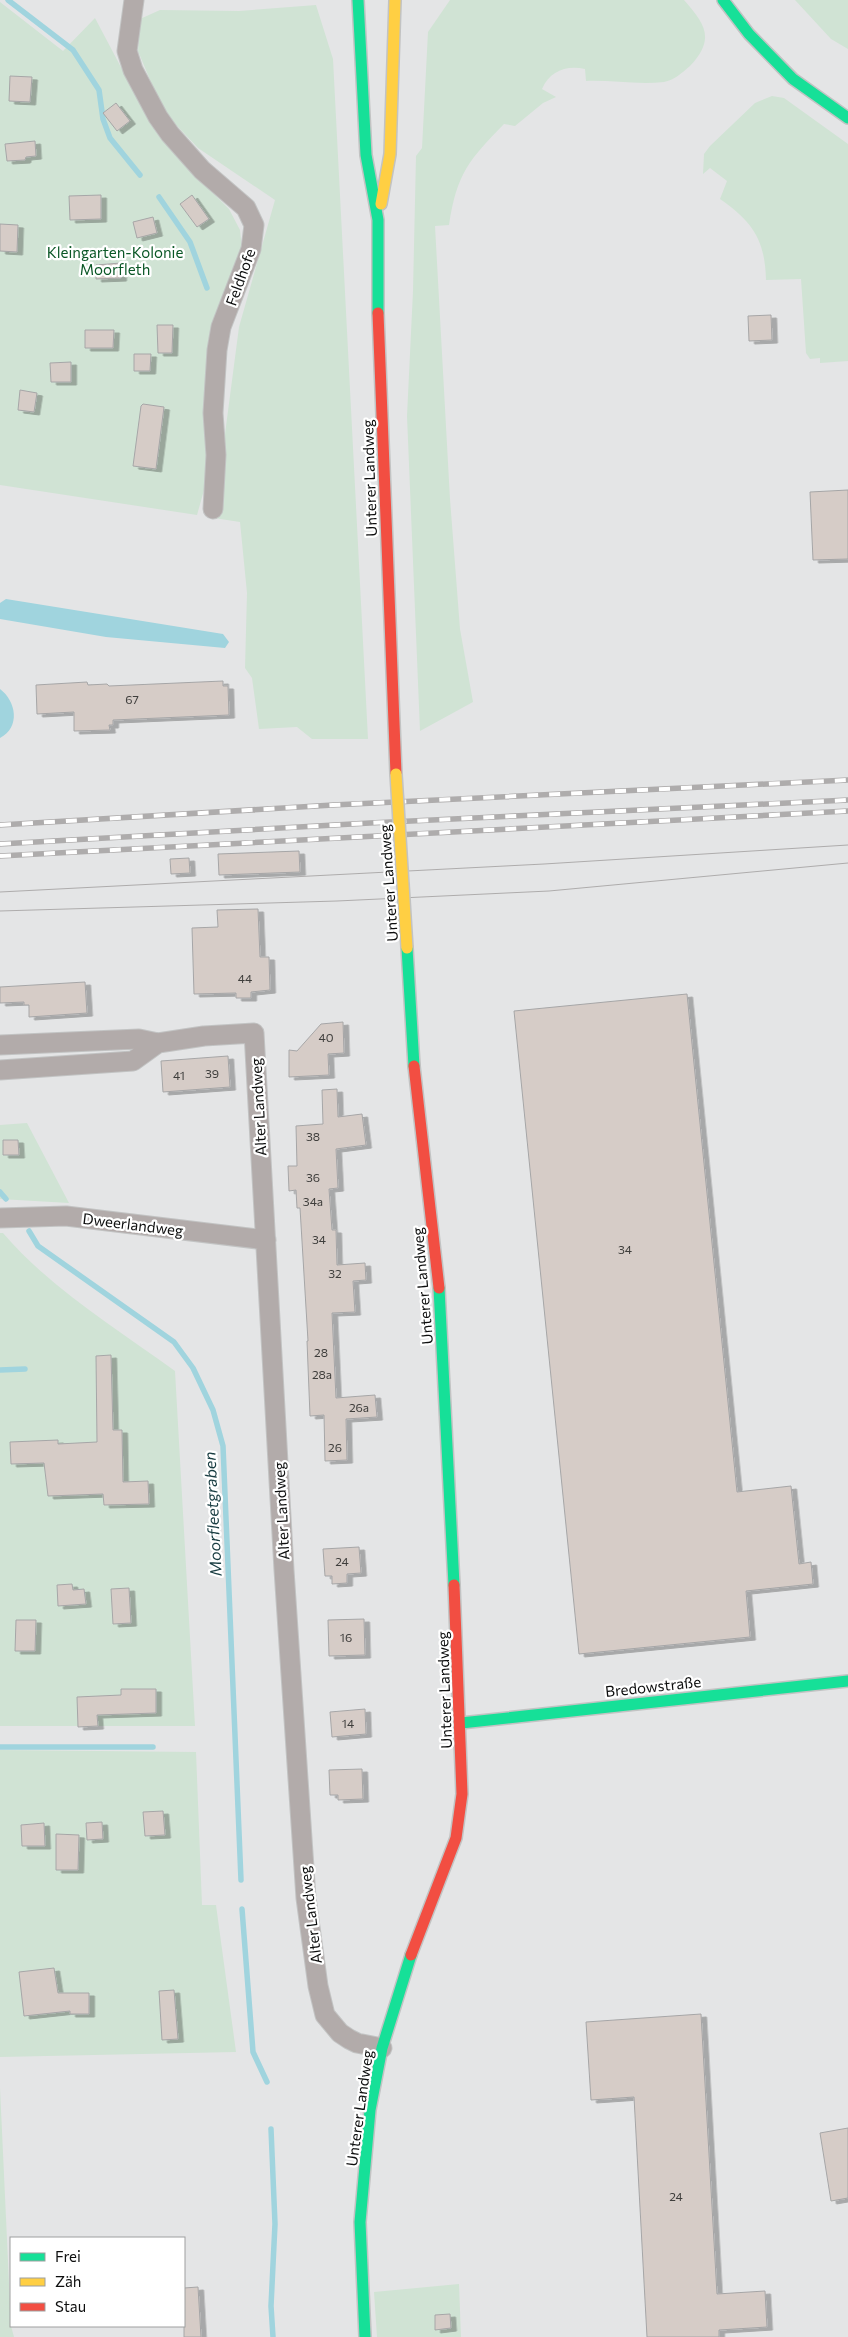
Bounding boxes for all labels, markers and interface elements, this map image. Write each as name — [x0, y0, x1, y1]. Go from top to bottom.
park label: Kleingarten-Kolonie Moorfleth — [47, 243, 183, 278]
street label: Feldhofe — [221, 246, 259, 308]
street label: Unterer Landweg — [358, 419, 380, 537]
house number: 67 — [125, 692, 139, 706]
street label: Unterer Landweg — [375, 824, 401, 942]
house number: 44 — [238, 971, 252, 985]
house number: 40 — [318, 1030, 334, 1044]
street label: Alter Landweg — [246, 1057, 270, 1157]
house number: 39 — [205, 1066, 219, 1080]
house number: 41 — [173, 1068, 185, 1082]
house number: 38 — [306, 1129, 320, 1143]
house number: 36 — [306, 1170, 320, 1184]
house number: 34a — [303, 1194, 323, 1208]
street label: Dweerlandweg — [82, 1209, 184, 1239]
street label: Unterer Landweg — [408, 1227, 436, 1345]
house number: 34 — [312, 1232, 326, 1246]
house number: 34 — [618, 1242, 632, 1256]
house number: 32 — [328, 1266, 342, 1280]
house number: 28 — [314, 1345, 328, 1359]
house number: 28a — [312, 1367, 332, 1381]
house number: 26a — [349, 1400, 369, 1414]
house number: 26 — [328, 1440, 342, 1454]
water label: Moorfleetgraben — [199, 1451, 225, 1577]
street label: Alter Landweg — [269, 1461, 293, 1561]
house number: 24 — [335, 1554, 349, 1568]
house number: 16 — [340, 1630, 352, 1644]
street label: Unterer Landweg — [433, 1631, 455, 1749]
street label: Bredowstraße — [604, 1672, 702, 1700]
house number: 14 — [342, 1716, 354, 1730]
street label: Alter Landweg — [295, 1865, 325, 1965]
street label: Unterer Landweg — [342, 2049, 376, 2167]
house number: 24 — [669, 2189, 683, 2203]
legend — [10, 2237, 185, 2327]
text: Frei — [55, 2247, 81, 2265]
text: Zäh — [55, 2272, 81, 2290]
text: Stau — [55, 2297, 86, 2315]

